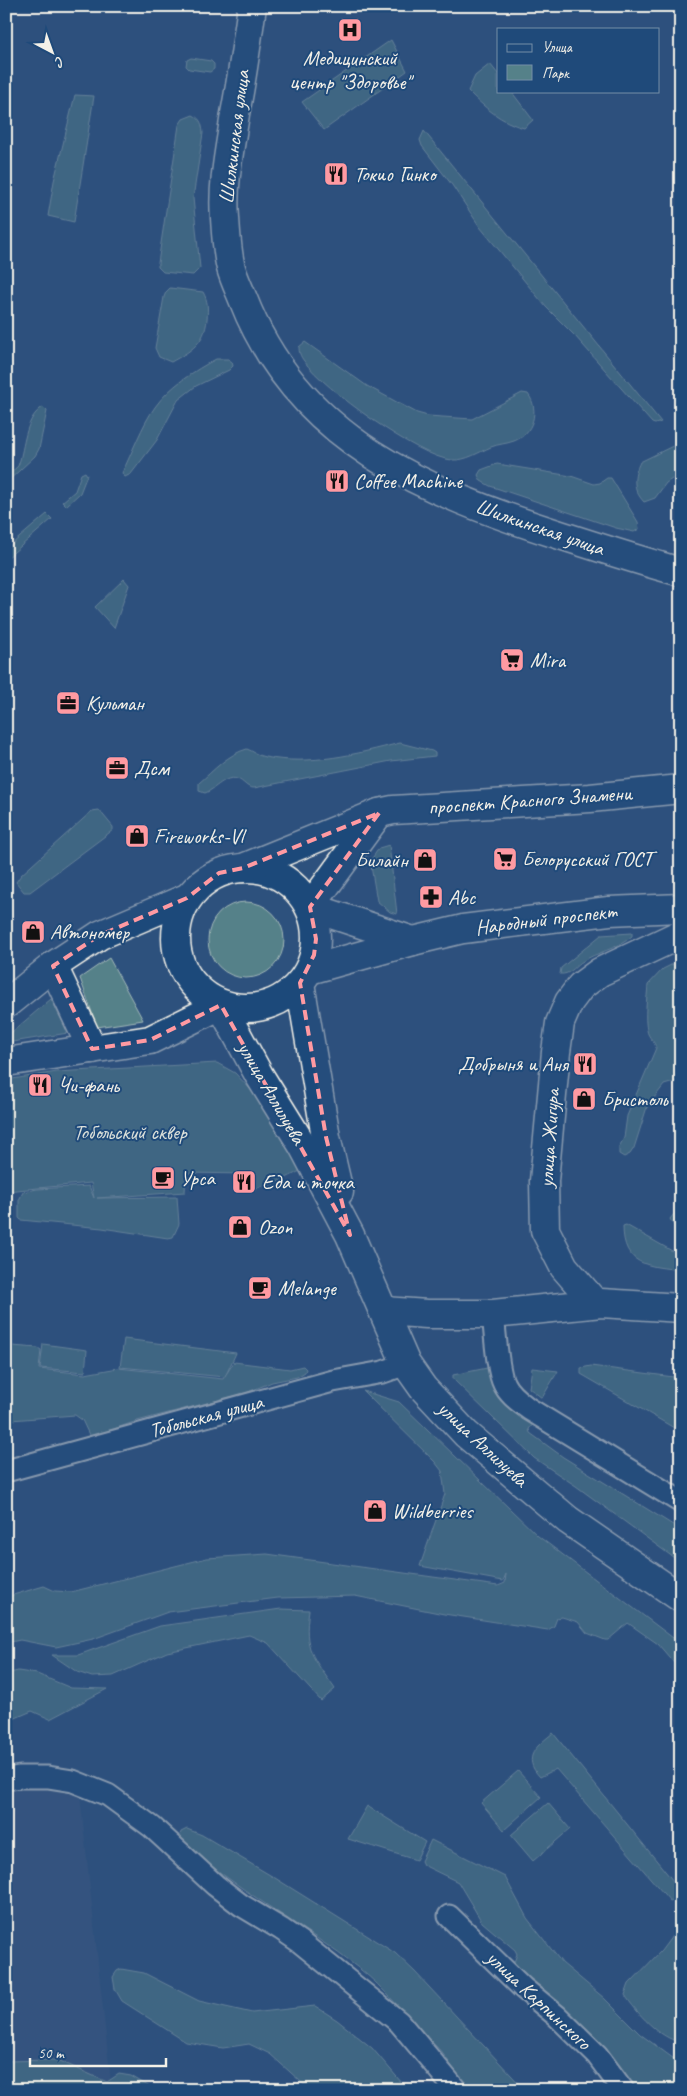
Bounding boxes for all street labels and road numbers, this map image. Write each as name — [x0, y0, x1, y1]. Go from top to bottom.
street label: Шилкинская улица — [213, 67, 255, 205]
street label: Шилкинская улица — [472, 493, 609, 562]
street label: проспект Красного Знамени — [427, 780, 634, 820]
street label: Народный проспект — [474, 897, 620, 941]
street label: улица Аллилуева — [231, 1035, 313, 1151]
street label: улица Жигура — [532, 1085, 566, 1190]
street label: Тобольская улица — [146, 1388, 267, 1444]
street label: улица Аллилуева — [431, 1394, 535, 1494]
street label: улица Карпинского — [480, 1943, 598, 2056]

